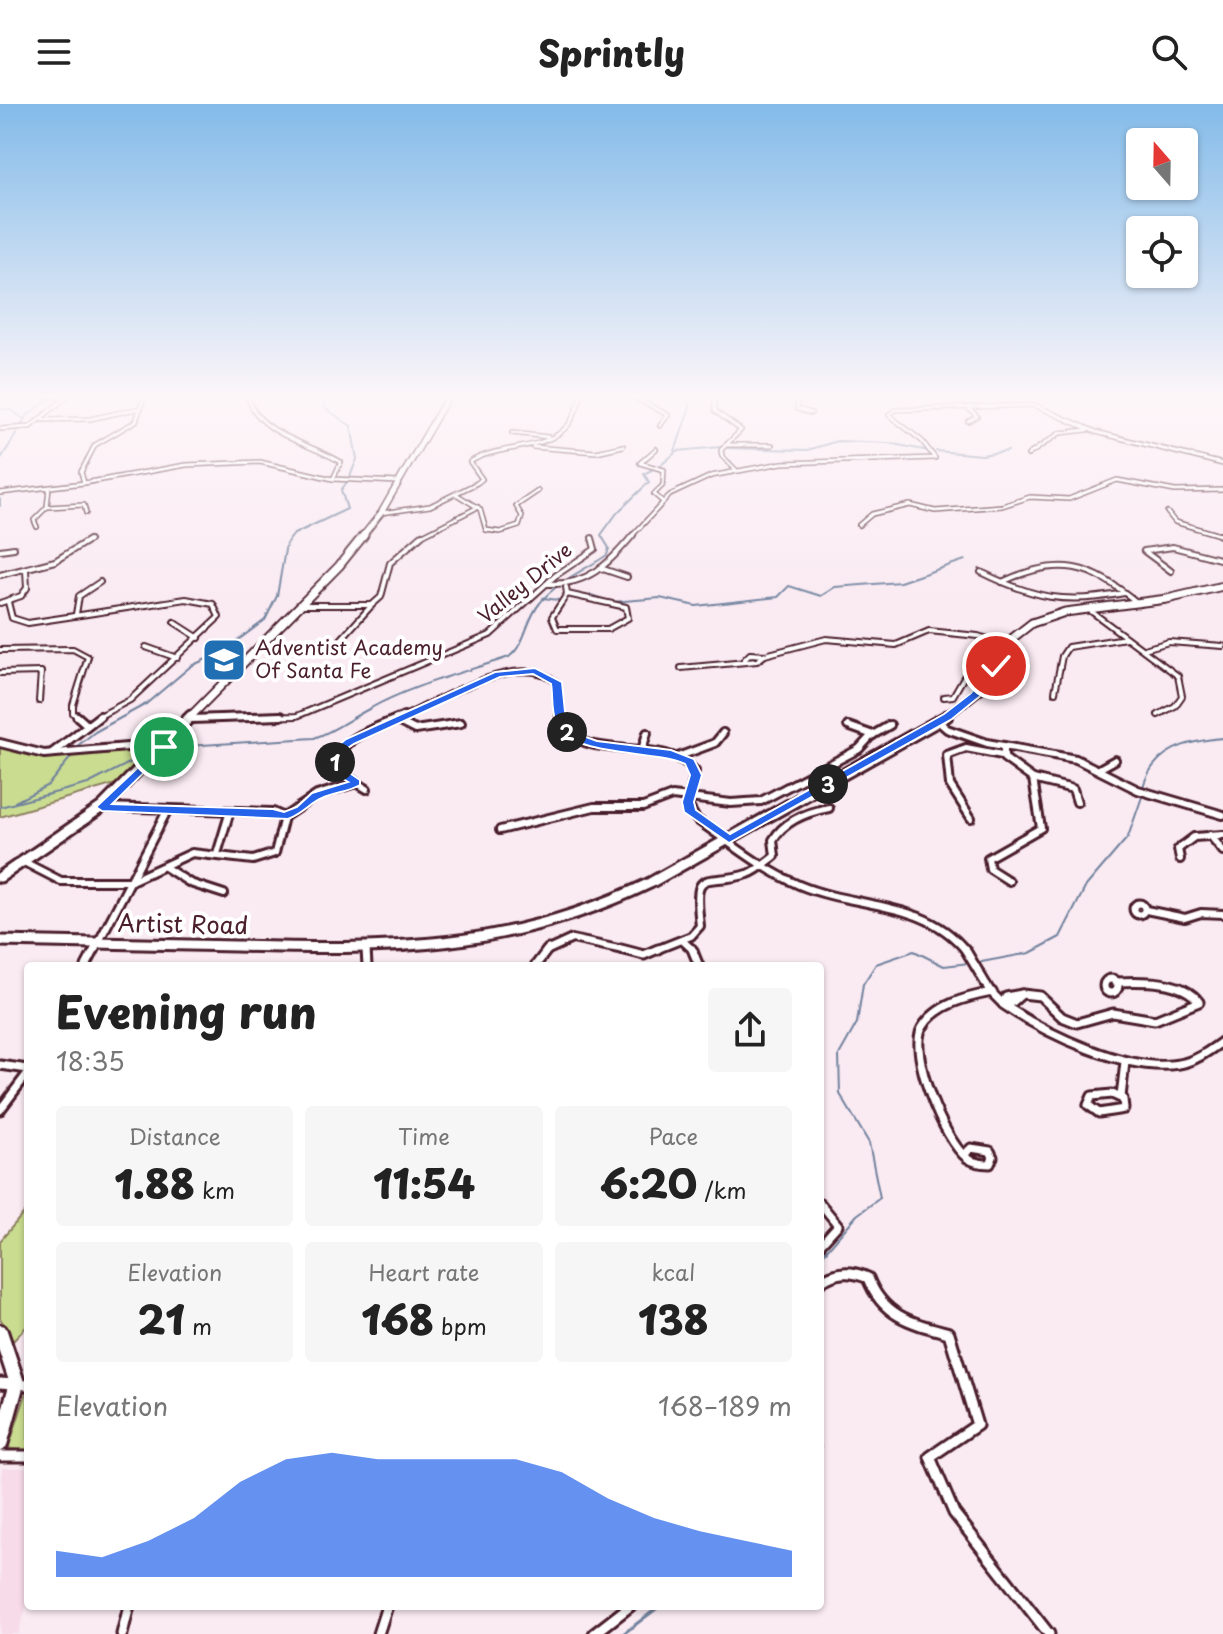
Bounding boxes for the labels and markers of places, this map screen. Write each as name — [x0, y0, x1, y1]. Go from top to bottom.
place label: Adventist Academy Of Santa Fe — [255, 632, 443, 685]
pin — [962, 632, 1030, 700]
school or university icon: Adventist Academy Of Santa Fe — [200, 636, 248, 684]
pin: 2 — [547, 712, 587, 752]
pin — [130, 713, 198, 781]
pin: 1 — [315, 742, 355, 782]
pin: 3 — [808, 764, 848, 804]

